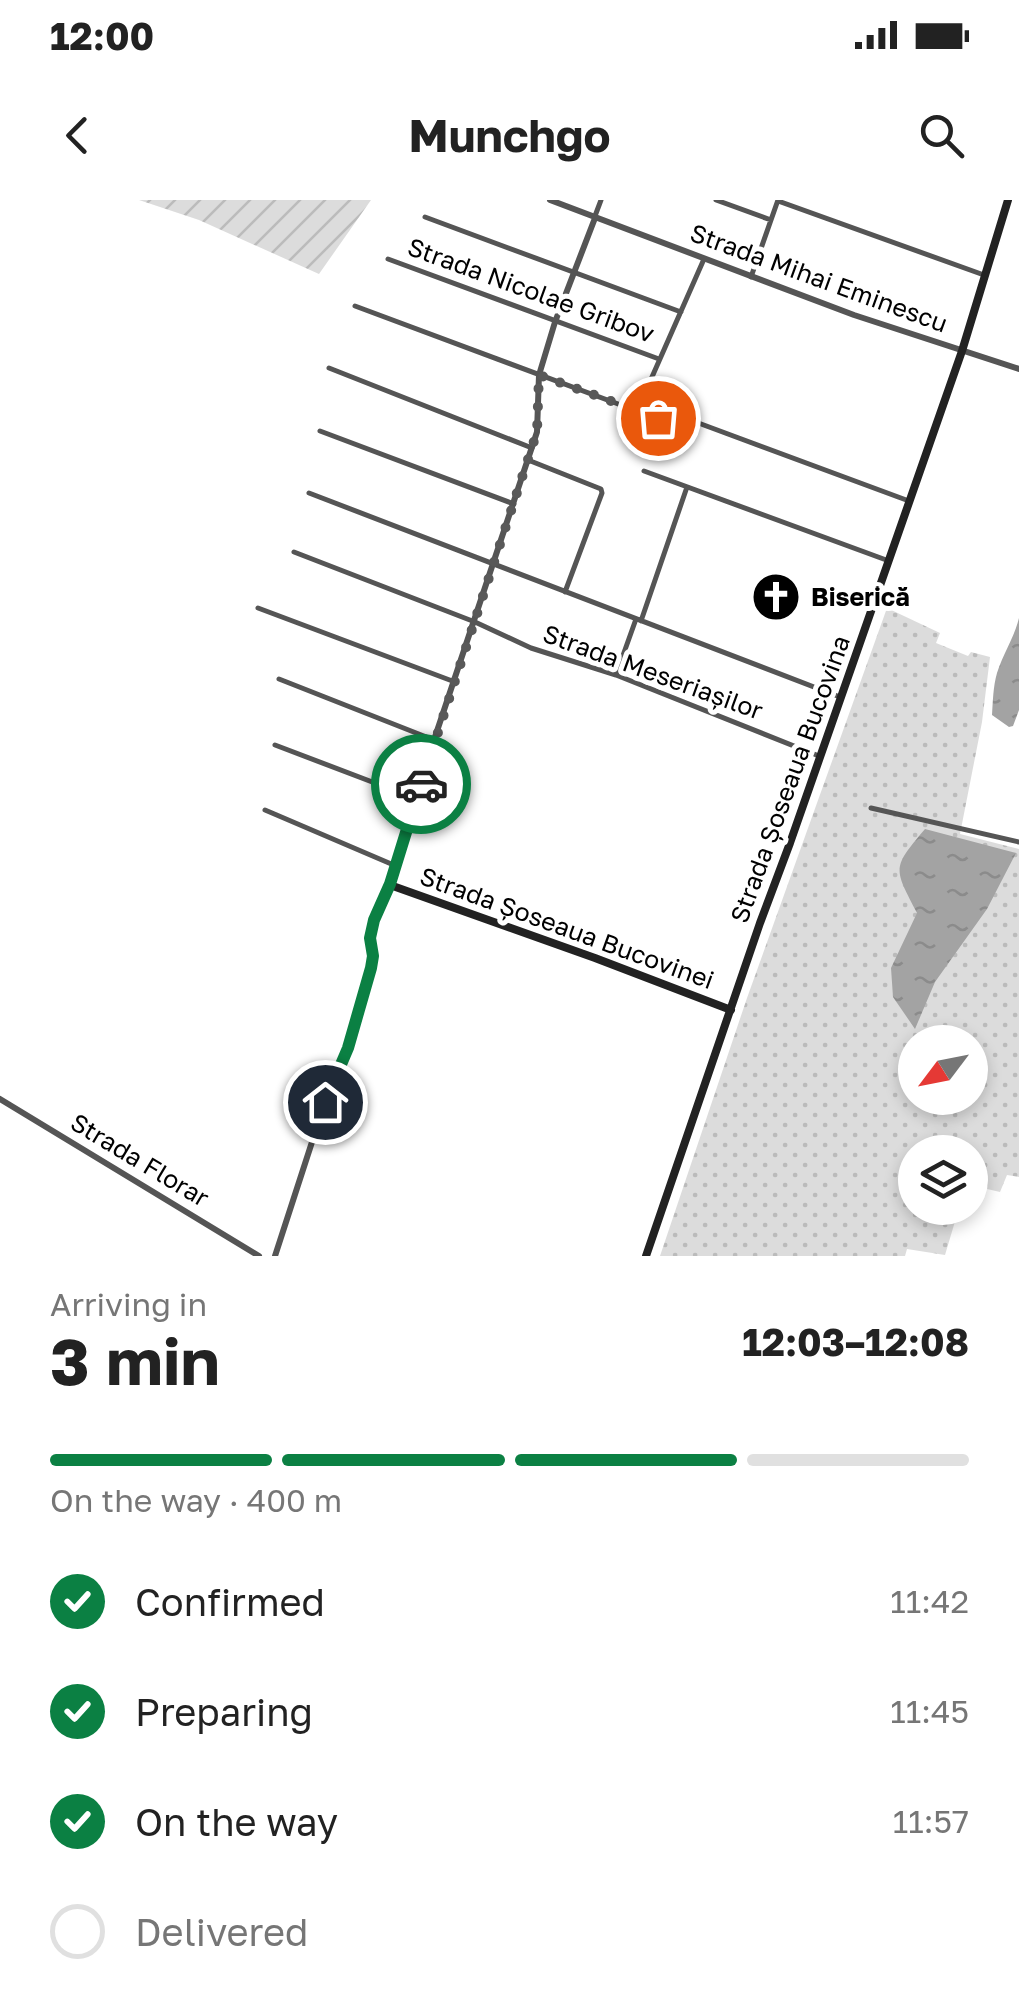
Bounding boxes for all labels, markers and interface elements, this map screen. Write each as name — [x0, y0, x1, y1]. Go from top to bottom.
text: 12:00 — [50, 13, 154, 58]
icon: back — [50, 108, 105, 163]
text: Munchgo — [409, 108, 610, 162]
icon: search — [914, 108, 969, 163]
street label: Strada Mihai Eminescu — [686, 217, 952, 339]
street label: Strada Nicolae Gribov — [404, 230, 659, 349]
pin — [616, 376, 701, 461]
icon: bag — [631, 391, 686, 446]
church icon: Biserică — [750, 571, 802, 623]
place label: Biserică — [811, 581, 910, 612]
street label: Strada Meseriașilor — [539, 617, 768, 726]
street label: Strada Șoseaua Bucovina — [723, 631, 856, 927]
courier — [371, 734, 471, 834]
icon: car — [394, 757, 449, 812]
street label: Strada Șoseaua Bucovinei — [416, 860, 718, 995]
north arrow — [898, 1025, 988, 1115]
map controls — [898, 1025, 988, 1225]
pin — [283, 1060, 368, 1145]
icon: home — [298, 1075, 353, 1130]
street label: Strada Florar — [65, 1106, 215, 1213]
button: layers — [898, 1135, 988, 1225]
text: Arriving in — [50, 1285, 207, 1323]
text: 12:03–12:08 — [742, 1319, 969, 1364]
text: 3 min — [50, 1321, 220, 1399]
text: On the way · 400 m — [50, 1481, 342, 1519]
icon: check — [50, 1574, 105, 1629]
text: Confirmed — [135, 1579, 325, 1624]
text: 11:42 — [890, 1582, 969, 1620]
icon: check — [50, 1684, 105, 1739]
text: Preparing — [135, 1689, 313, 1734]
text: 11:45 — [890, 1692, 969, 1730]
icon: check — [50, 1794, 105, 1849]
text: On the way — [135, 1799, 338, 1844]
text: 11:57 — [893, 1802, 969, 1840]
text: Delivered — [135, 1909, 308, 1954]

